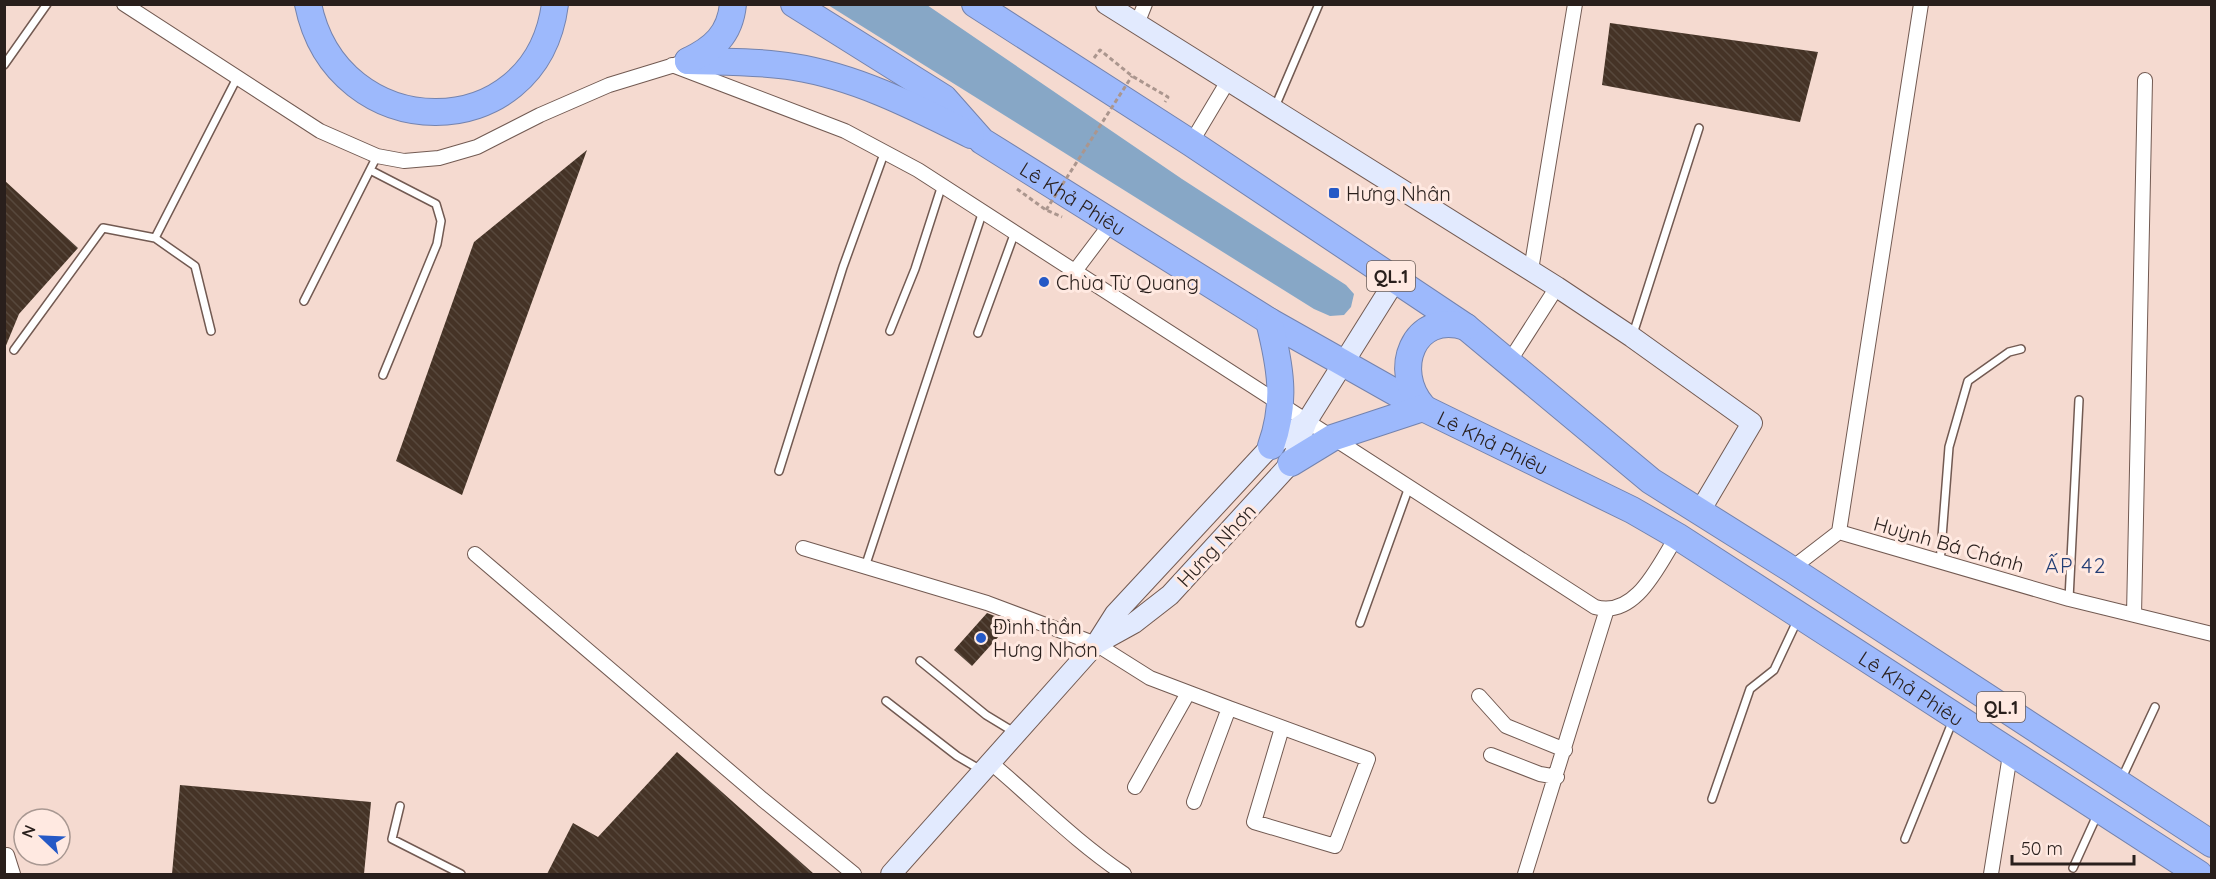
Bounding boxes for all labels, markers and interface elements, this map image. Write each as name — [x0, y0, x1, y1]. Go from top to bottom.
street label: Lê Khả Phiêu — [1016, 156, 1131, 241]
place label: Hưng Nhân — [1346, 181, 1451, 206]
marker: Hưng Nhân — [1327, 186, 1341, 200]
road number: QL.1 — [1367, 261, 1415, 291]
place label: Chùa Từ Quang — [1056, 270, 1199, 295]
marker: Chùa Từ Quang — [1037, 275, 1051, 289]
street label: Lê Khả Phiêu — [1434, 405, 1553, 480]
street label: Hưng Nhơn — [1171, 498, 1261, 592]
street label: Huỳnh Bá Chánh — [1871, 511, 2027, 577]
district label: ẤP 42 — [2045, 552, 2107, 578]
place label: Đình thần Hưng Nhơn — [993, 614, 1098, 662]
marker: Đình thần Hưng Nhơn — [974, 631, 988, 645]
street label: Lê Khả Phiêu — [1854, 645, 1969, 731]
road number: QL.1 — [1977, 692, 2025, 722]
north arrow — [12, 807, 72, 867]
text: N — [17, 822, 40, 840]
scale bar — [2012, 828, 2134, 866]
text: 50 m — [2021, 837, 2063, 860]

